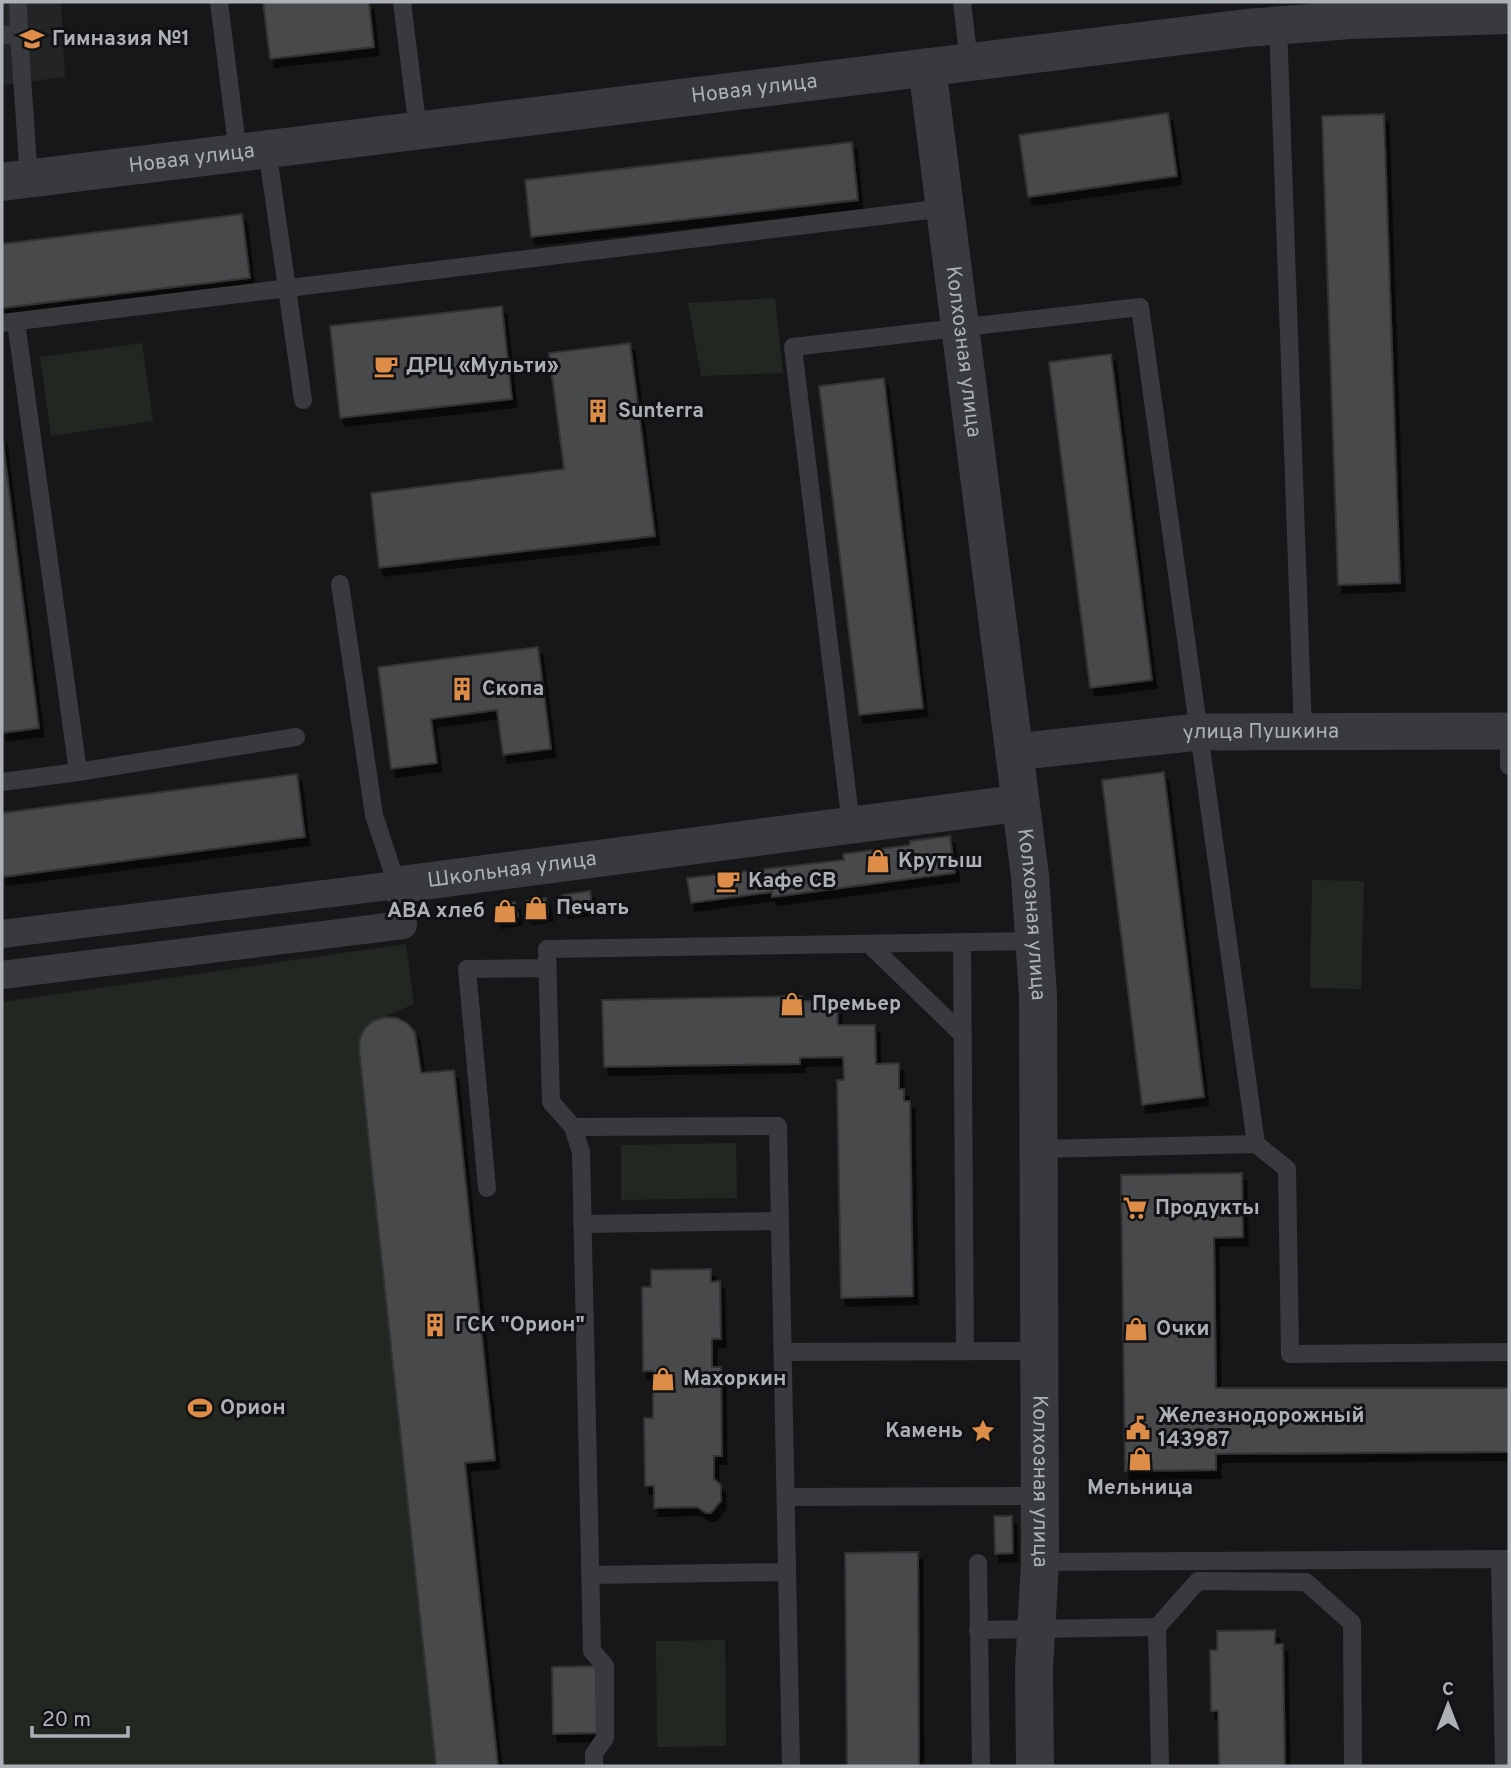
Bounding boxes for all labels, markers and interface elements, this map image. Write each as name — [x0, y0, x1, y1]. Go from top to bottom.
school or university icon: Гимназия №1 — [18, 25, 46, 53]
place label: Гимназия №1 — [52, 26, 190, 53]
street label: Новая улица — [690, 68, 819, 110]
street label: Новая улица — [127, 137, 256, 180]
street label: Колхозная улица — [939, 264, 988, 439]
cafe icon: ДРЦ «Мульти» — [372, 352, 400, 380]
place label: ДРЦ «Мульти» — [406, 353, 559, 380]
building icon: Sunterra — [584, 397, 612, 425]
place label: Sunterra — [618, 398, 704, 425]
building icon: Скопа — [448, 675, 476, 703]
place label: Скопа — [482, 676, 544, 703]
street label: улица Пушкина — [1181, 718, 1339, 747]
street label: Колхозная улица — [1011, 827, 1052, 1001]
street label: Школьная улица — [426, 845, 598, 894]
shop icon: Крутыш — [864, 847, 892, 875]
place label: Крутыш — [898, 848, 983, 875]
cafe icon: Кафе СВ — [714, 867, 742, 895]
place label: Кафе СВ — [748, 868, 837, 895]
shop icon: Печать — [522, 894, 550, 922]
place label: Печать — [556, 895, 629, 922]
shop icon: АВА хлеб — [491, 897, 519, 925]
place label: АВА хлеб — [387, 898, 485, 925]
shop icon: Премьер — [778, 990, 806, 1018]
place label: Премьер — [812, 991, 901, 1018]
supermarket icon: Продукты — [1121, 1194, 1149, 1222]
place label: Продукты — [1155, 1195, 1260, 1222]
building icon: ГСК "Орион" — [421, 1311, 449, 1339]
place label: ГСК "Орион" — [455, 1312, 585, 1339]
shop icon: Очки — [1122, 1315, 1150, 1343]
place label: Очки — [1156, 1316, 1209, 1343]
shop icon: Махоркин — [649, 1365, 677, 1393]
place label: Махоркин — [683, 1366, 786, 1393]
sports icon: Орион — [186, 1394, 214, 1422]
place label: Орион — [220, 1395, 286, 1422]
street label: Колхозная улица — [1026, 1395, 1054, 1568]
place label: Железнодорожный 143987 — [1158, 1403, 1365, 1454]
public building icon: Железнодорожный 143987 — [1124, 1414, 1152, 1442]
place icon: Камень — [969, 1417, 997, 1445]
place label: Камень — [885, 1418, 963, 1445]
shop icon: Мельница — [1126, 1445, 1154, 1473]
place label: Мельница — [1087, 1475, 1193, 1502]
north arrow — [1413, 1670, 1483, 1740]
text: С — [1442, 1678, 1454, 1702]
scale bar — [32, 1694, 128, 1738]
text: 20 m — [42, 1707, 91, 1734]

